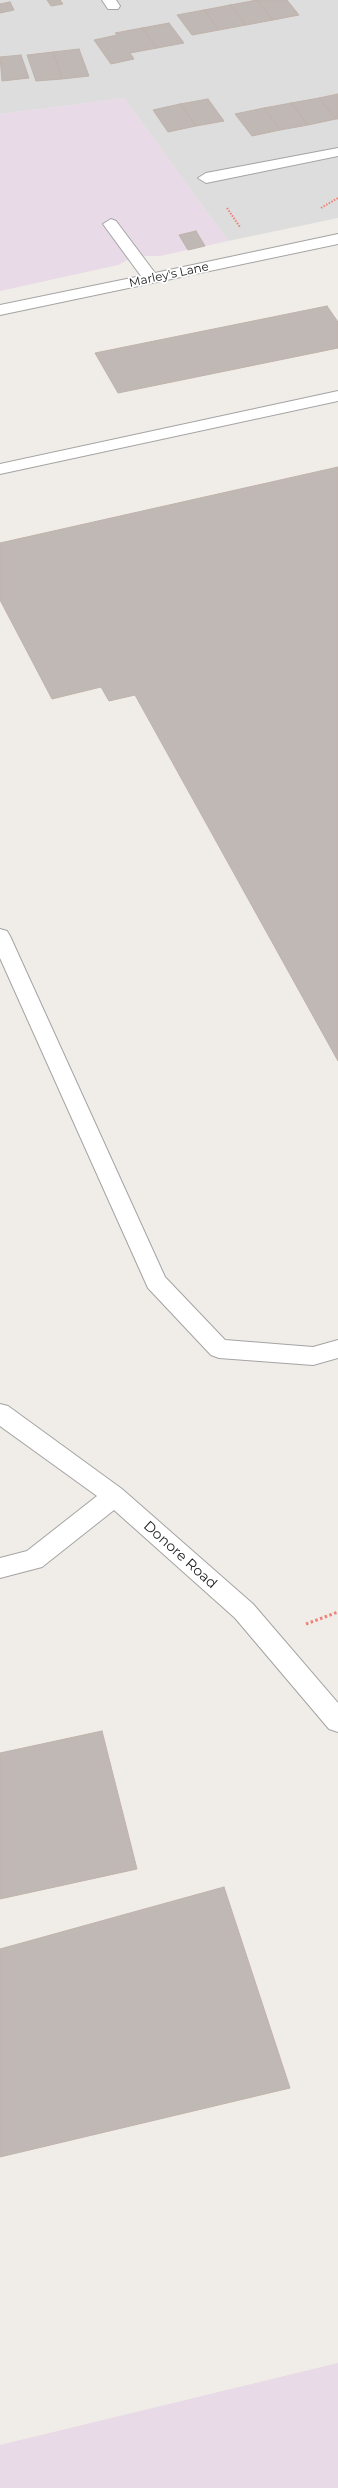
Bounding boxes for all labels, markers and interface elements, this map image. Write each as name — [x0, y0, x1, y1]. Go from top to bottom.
street label: Marley's Lane — [128, 260, 210, 290]
street label: Donore Road — [140, 1518, 220, 1592]

